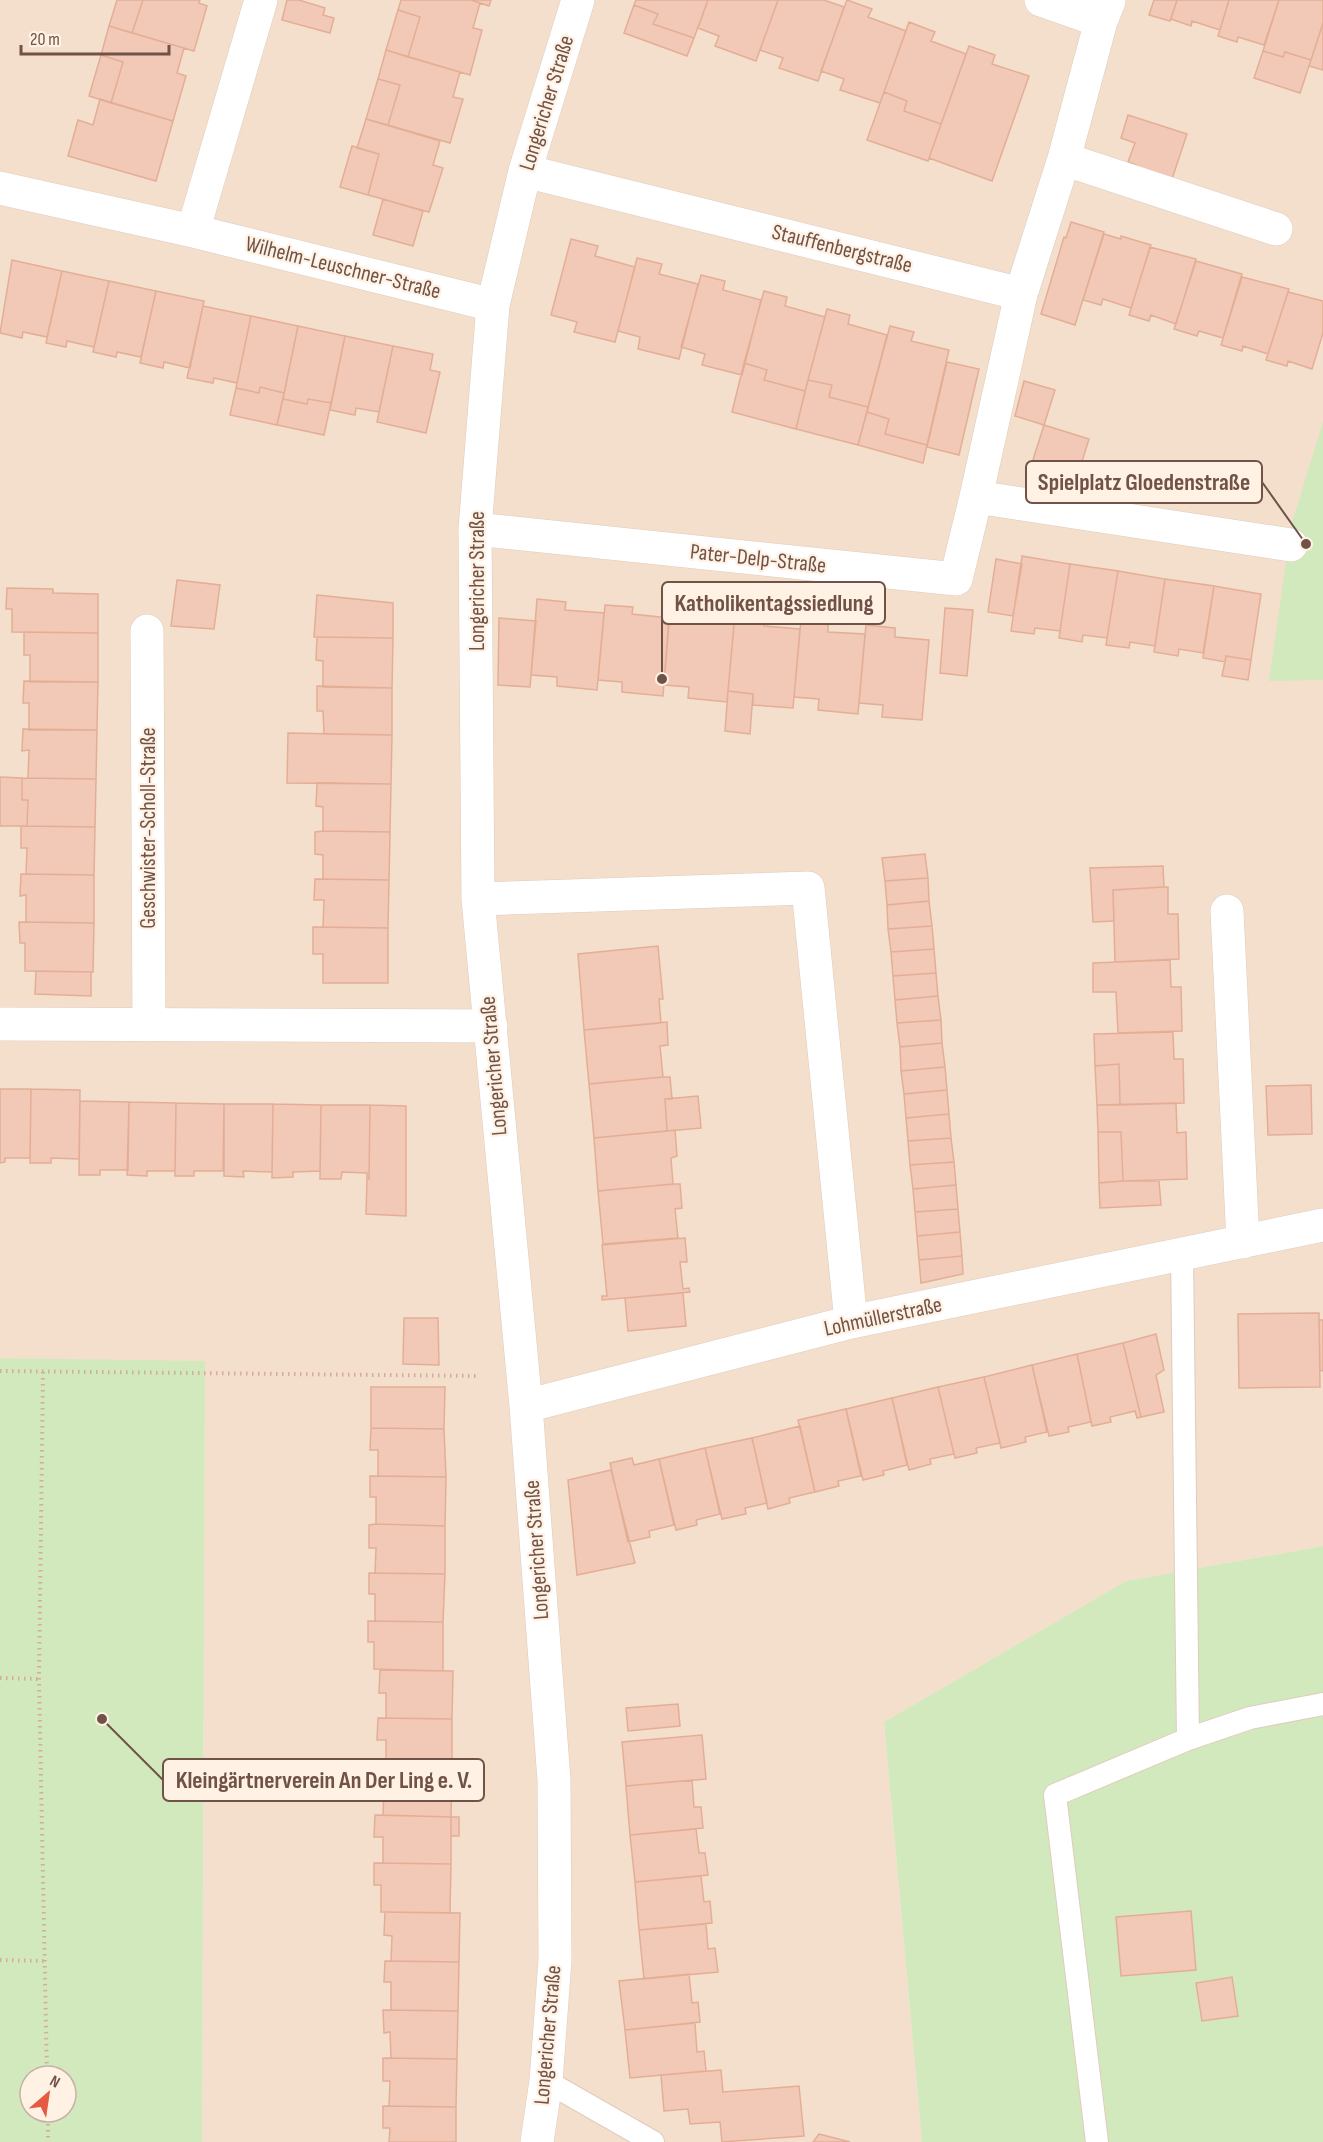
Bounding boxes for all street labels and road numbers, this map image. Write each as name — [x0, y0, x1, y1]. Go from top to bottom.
street label: Longericher Straße — [514, 32, 580, 174]
street label: Stauffenbergstraße — [769, 219, 915, 279]
street label: Wilhelm-Leuschner-Straße — [243, 231, 443, 305]
street label: Longericher Straße — [464, 511, 491, 651]
street label: Pater-Delp-Straße — [689, 538, 827, 580]
street label: Geschwister-Scholl-Straße — [135, 727, 162, 929]
street label: Longericher Straße — [474, 995, 514, 1137]
street label: Lohmüllerstraße — [822, 1291, 944, 1343]
street label: Longericher Straße — [519, 1479, 555, 1621]
street label: Longericher Straße — [528, 1964, 568, 2106]

